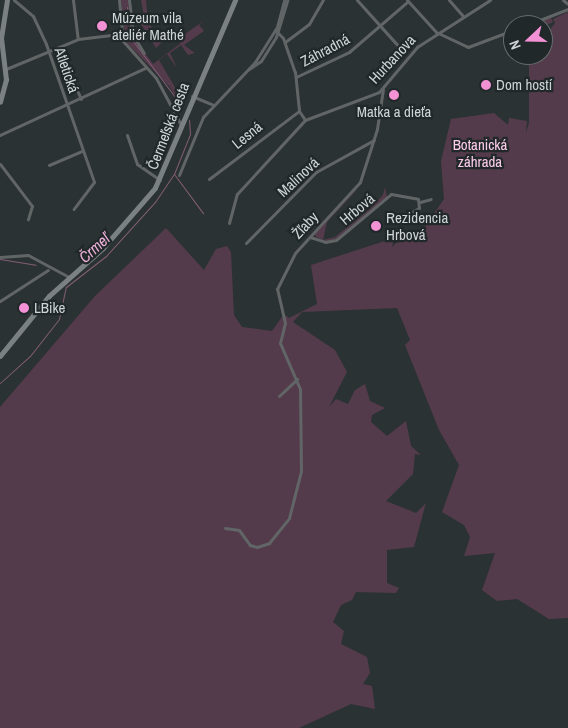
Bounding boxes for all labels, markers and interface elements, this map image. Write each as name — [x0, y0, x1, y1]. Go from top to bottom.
place label: Múzeum vila ateliér Mathé — [112, 8, 184, 43]
north arrow — [503, 15, 553, 65]
marker: Múzeum vila ateliér Mathé — [96, 20, 108, 32]
street label: Záhradná — [298, 30, 352, 70]
street label: Hurbanova — [365, 31, 419, 87]
text: N — [505, 38, 525, 52]
street label: Atletická — [51, 45, 83, 95]
place label: Dom hostí — [496, 76, 552, 94]
marker: Dom hostí — [480, 79, 492, 91]
street label: Čermeľská cesta — [143, 80, 193, 172]
marker: Matka a dieťa — [388, 89, 400, 101]
place label: Matka a dieťa — [357, 103, 431, 121]
street label: Lesná — [228, 117, 266, 153]
park label: Botanická záhrada — [453, 135, 507, 170]
street label: Malinová — [274, 153, 322, 201]
street label: Hrbová — [336, 189, 378, 229]
street label: Žľaby — [288, 208, 322, 242]
place label: Rezidencia Hrbová — [386, 208, 448, 243]
marker: Rezidencia Hrbová — [370, 220, 382, 232]
water label: Črmeľ — [75, 229, 113, 267]
place label: LBike — [34, 299, 65, 317]
marker: LBike — [18, 302, 30, 314]

